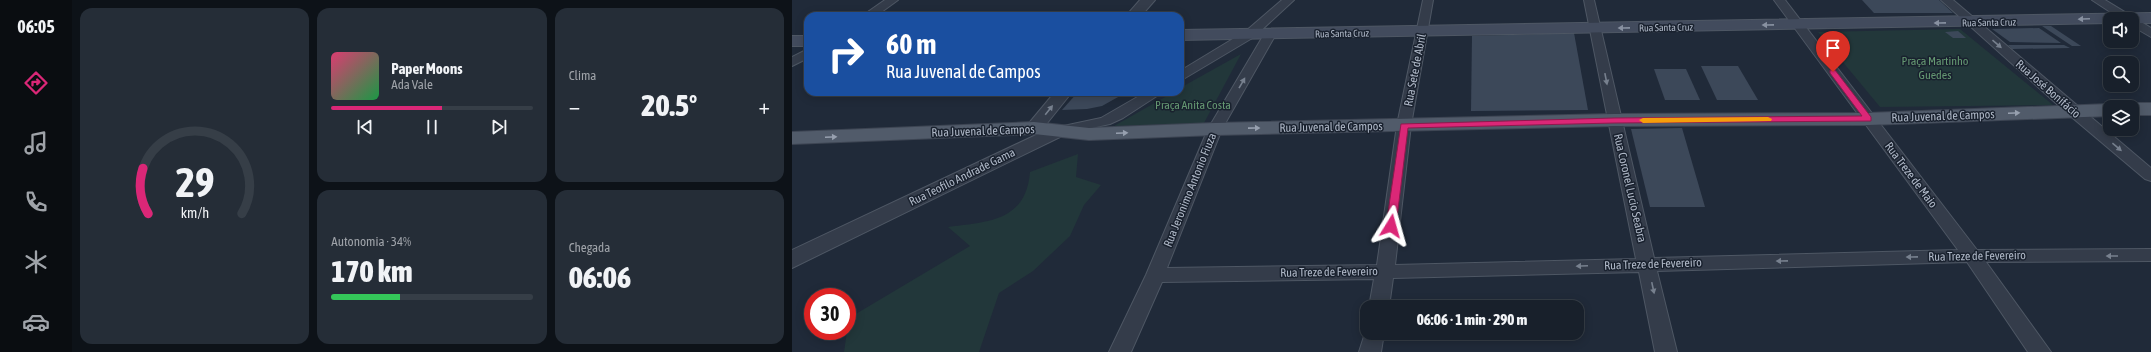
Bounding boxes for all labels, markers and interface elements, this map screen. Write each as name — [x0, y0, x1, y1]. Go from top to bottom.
map controls — [2103, 12, 2139, 136]
button: sound — [2103, 12, 2139, 48]
text: 06:05 — [17, 16, 55, 37]
one-way arrow — [2077, 16, 2090, 22]
street label: Rua Santa Cruz — [1962, 17, 2017, 28]
one-way arrow — [1933, 20, 1946, 26]
street label: Rua Santa Cruz — [1639, 22, 1694, 33]
one-way arrow — [1761, 22, 1774, 28]
one-way arrow — [1618, 24, 1630, 31]
icon: right — [820, 28, 872, 80]
text: 60 m — [886, 28, 936, 60]
street label: Rua Santa Cruz — [1315, 28, 1370, 39]
pin — [1816, 31, 1850, 72]
street label: Rua Sete de Abril — [1401, 32, 1429, 108]
icon: arrive — [1822, 37, 1844, 59]
one-way arrow — [1992, 39, 2002, 49]
park label: Praça Martinho Guedes — [1902, 54, 1969, 82]
button: search — [2103, 56, 2139, 92]
street label: Rua José Bonifácio — [2013, 57, 2084, 121]
text: Paper Moons — [391, 60, 462, 77]
text: Rua Juvenal de Campos — [886, 61, 1041, 82]
text: Clima — [569, 68, 596, 83]
icon: directions — [22, 69, 50, 97]
one-way arrow — [1603, 73, 1609, 85]
text: Ada Vale — [391, 77, 433, 92]
one-way arrow — [1238, 78, 1245, 89]
text: 20.5° — [641, 88, 697, 122]
text: − — [569, 93, 580, 119]
text: + — [759, 93, 770, 119]
park label: Praça Anita Costa — [1155, 98, 1231, 112]
button: layers — [2103, 100, 2139, 136]
one-way arrow — [1044, 104, 1053, 115]
street label: Rua Juvenal de Campos — [1891, 107, 1995, 125]
one-way arrow — [2008, 110, 2021, 116]
icon: previous — [354, 116, 376, 138]
icon: pause — [421, 116, 443, 138]
icon: next — [488, 116, 510, 138]
street label: Rua Juvenal de Campos — [1279, 119, 1383, 135]
street label: Rua Juvenal de Campos — [931, 122, 1035, 140]
one-way arrow — [1248, 125, 1260, 132]
icon: music — [22, 129, 50, 157]
one-way arrow — [1116, 130, 1129, 136]
street label: Rua Jeronimo Antonio Fiuza — [1161, 131, 1219, 249]
street label: Rua Coronel Lucio Seabra — [1611, 132, 1649, 244]
one-way arrow — [825, 133, 837, 140]
street label: Rua Treze de Maio — [1882, 139, 1940, 211]
one-way arrow — [2111, 143, 2122, 152]
street label: Rua Teofilo Andrade Gama — [907, 145, 1017, 209]
text: 29 — [175, 158, 214, 206]
icon: phone — [22, 188, 50, 216]
text: km/h — [180, 205, 209, 221]
position arrow — [1370, 205, 1412, 247]
text: Autonomia · 34% — [331, 234, 411, 249]
text: Chegada — [569, 240, 610, 255]
icon: climate — [22, 248, 50, 276]
street label: Rua Treze de Fevereiro — [1928, 248, 2026, 264]
one-way arrow — [2105, 253, 2118, 259]
text: 170 km — [331, 254, 413, 288]
one-way arrow — [1905, 254, 1918, 260]
street label: Rua Treze de Fevereiro — [1604, 255, 1702, 273]
one-way arrow — [1776, 257, 1788, 264]
text: 06:06 — [569, 260, 631, 294]
one-way arrow — [1575, 263, 1588, 269]
street label: Rua Treze de Fevereiro — [1280, 264, 1378, 280]
one-way arrow — [1650, 282, 1656, 294]
speed limit sign: 30 — [804, 288, 856, 340]
icon: car — [22, 308, 50, 336]
text: 06:06 · 1 min · 290 m — [1417, 311, 1527, 328]

